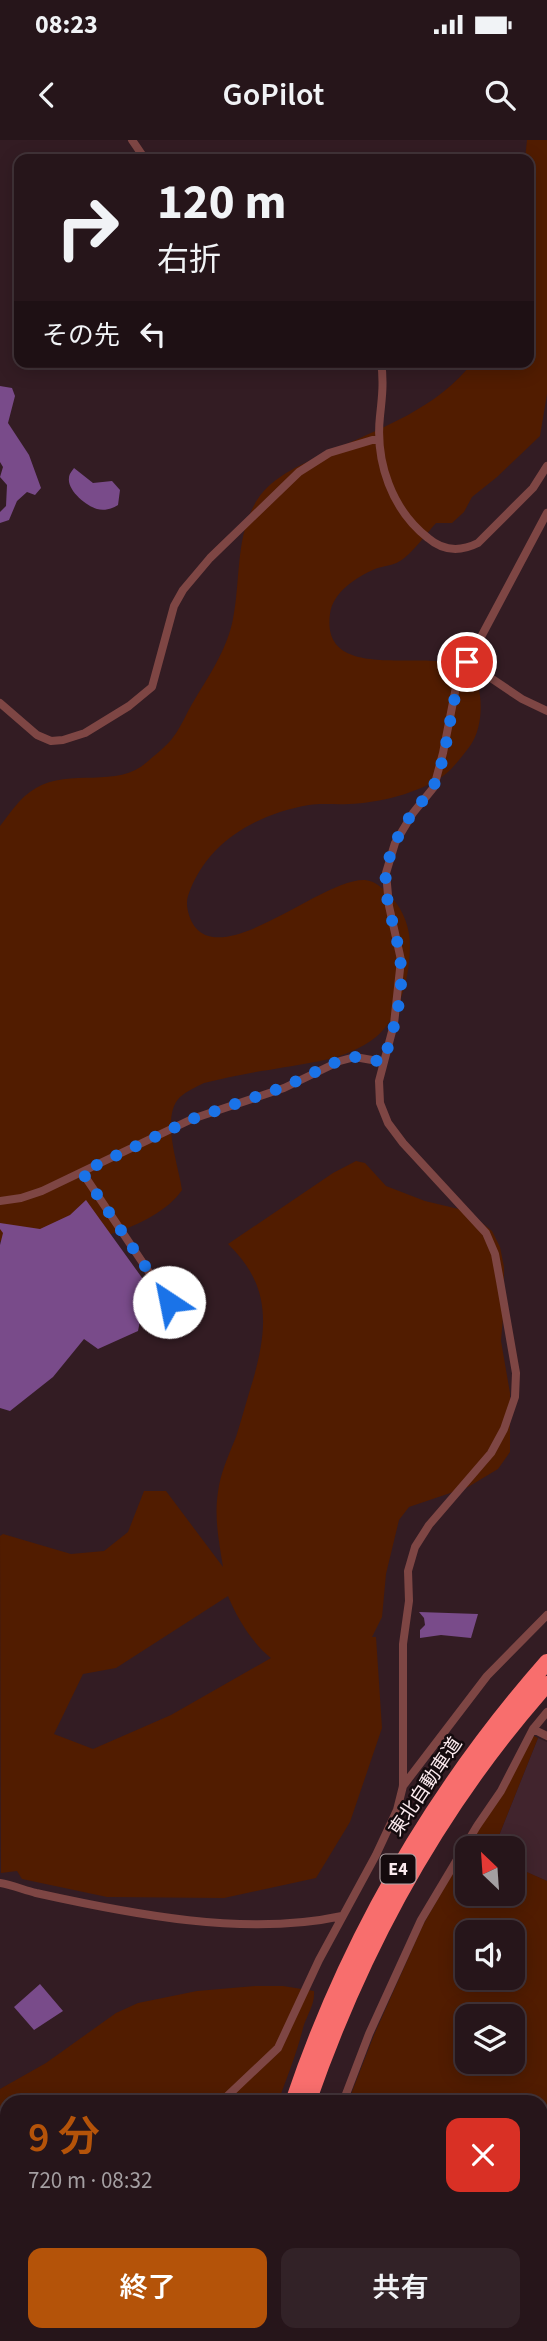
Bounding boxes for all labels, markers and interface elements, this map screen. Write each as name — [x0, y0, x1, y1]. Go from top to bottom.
text: 08:23 — [35, 6, 98, 43]
text: GoPilot — [223, 72, 324, 118]
icon: back — [28, 76, 66, 114]
icon: search — [481, 76, 519, 114]
text: 120 m — [157, 168, 286, 238]
icon: right — [42, 182, 133, 273]
text: 右折 — [157, 237, 221, 283]
icon: left — [134, 315, 172, 353]
text: その先 — [42, 317, 120, 354]
pin — [437, 632, 497, 692]
icon: arrive — [448, 643, 486, 681]
position arrow — [132, 1265, 206, 1339]
street label: 東北自動車道 — [383, 1732, 469, 1842]
north arrow — [455, 1836, 525, 1906]
map controls — [455, 1836, 525, 2074]
road number: E4 — [380, 1854, 416, 1884]
button: sound — [455, 1920, 525, 1990]
button: layers — [455, 2004, 525, 2074]
text: 9 分 — [28, 2108, 100, 2168]
button: close — [446, 2118, 520, 2192]
text: 720 m · 08:32 — [28, 2164, 152, 2197]
button: 終了 — [28, 2248, 267, 2328]
button: 共有 — [281, 2248, 520, 2328]

